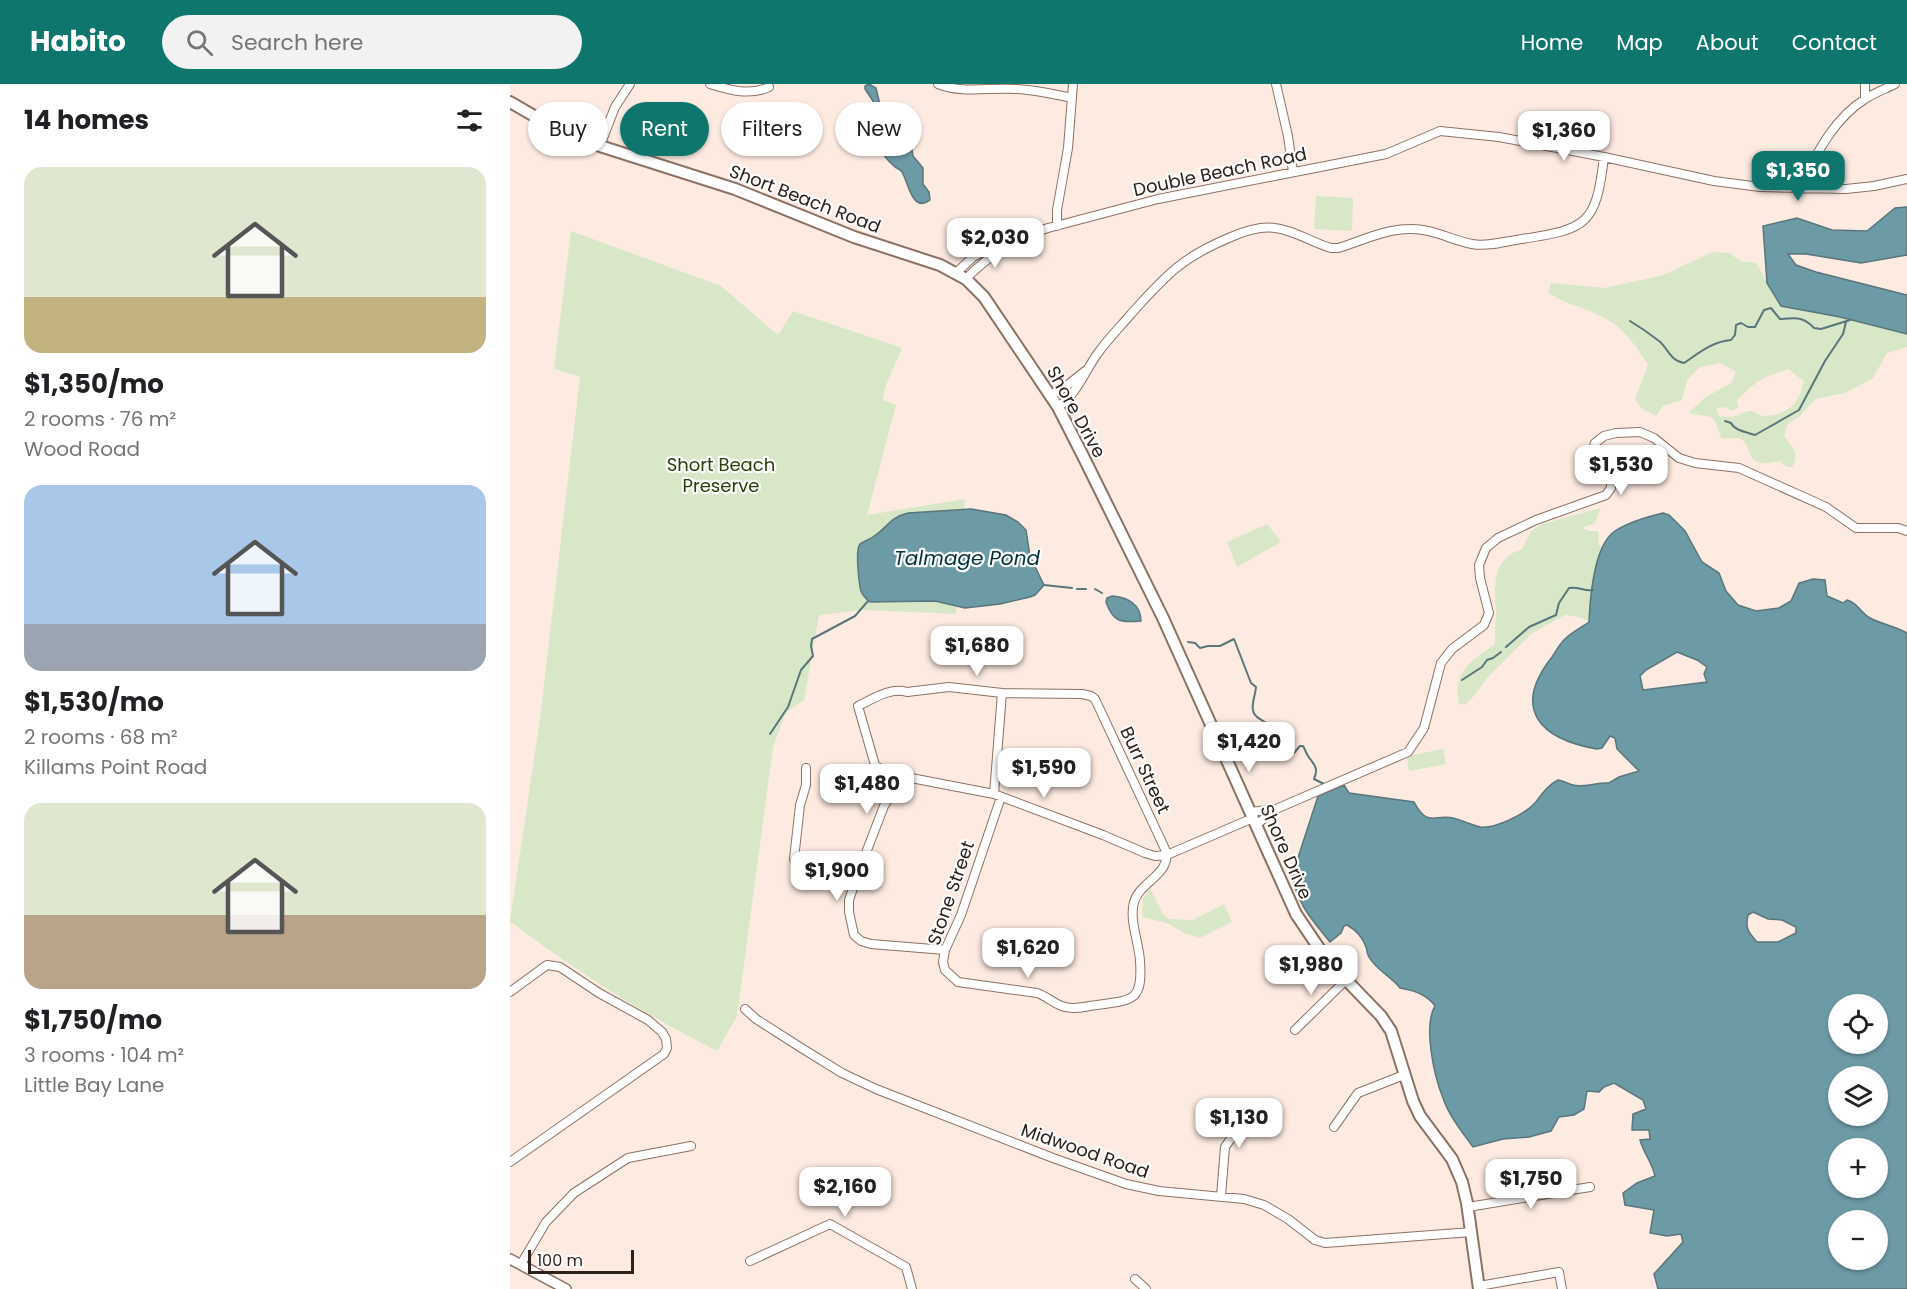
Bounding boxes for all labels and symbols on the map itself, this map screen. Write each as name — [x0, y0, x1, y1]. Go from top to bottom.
pin: $1,360 — [1515, 111, 1613, 162]
street label: Double Beach Road — [1131, 141, 1309, 202]
pin: $1,350 — [1749, 151, 1847, 202]
street label: Short Beach Road — [726, 158, 884, 239]
pin: $2,030 — [946, 218, 1044, 269]
street label: Shore Drive — [1041, 361, 1112, 462]
pin: $1,530 — [1572, 445, 1670, 496]
park label: Short Beach Preserve — [667, 452, 775, 498]
water label: Talmage Pond — [894, 544, 1040, 572]
pin: $1,680 — [928, 626, 1026, 677]
street label: Burr Street — [1114, 722, 1177, 817]
pin: $1,420 — [1200, 722, 1298, 773]
pin: $1,590 — [995, 748, 1093, 799]
pin: $1,480 — [818, 764, 916, 815]
street label: Shore Drive — [1254, 800, 1319, 903]
street label: Stone Street — [921, 837, 980, 948]
pin: $1,900 — [788, 851, 886, 902]
pin: $1,620 — [979, 928, 1077, 979]
pin: $1,980 — [1262, 945, 1360, 996]
pin: $1,130 — [1190, 1098, 1288, 1149]
street label: Midwood Road — [1018, 1117, 1152, 1184]
pin: $1,750 — [1482, 1159, 1580, 1210]
pin: $2,160 — [796, 1167, 894, 1218]
scale bar — [528, 1247, 634, 1274]

